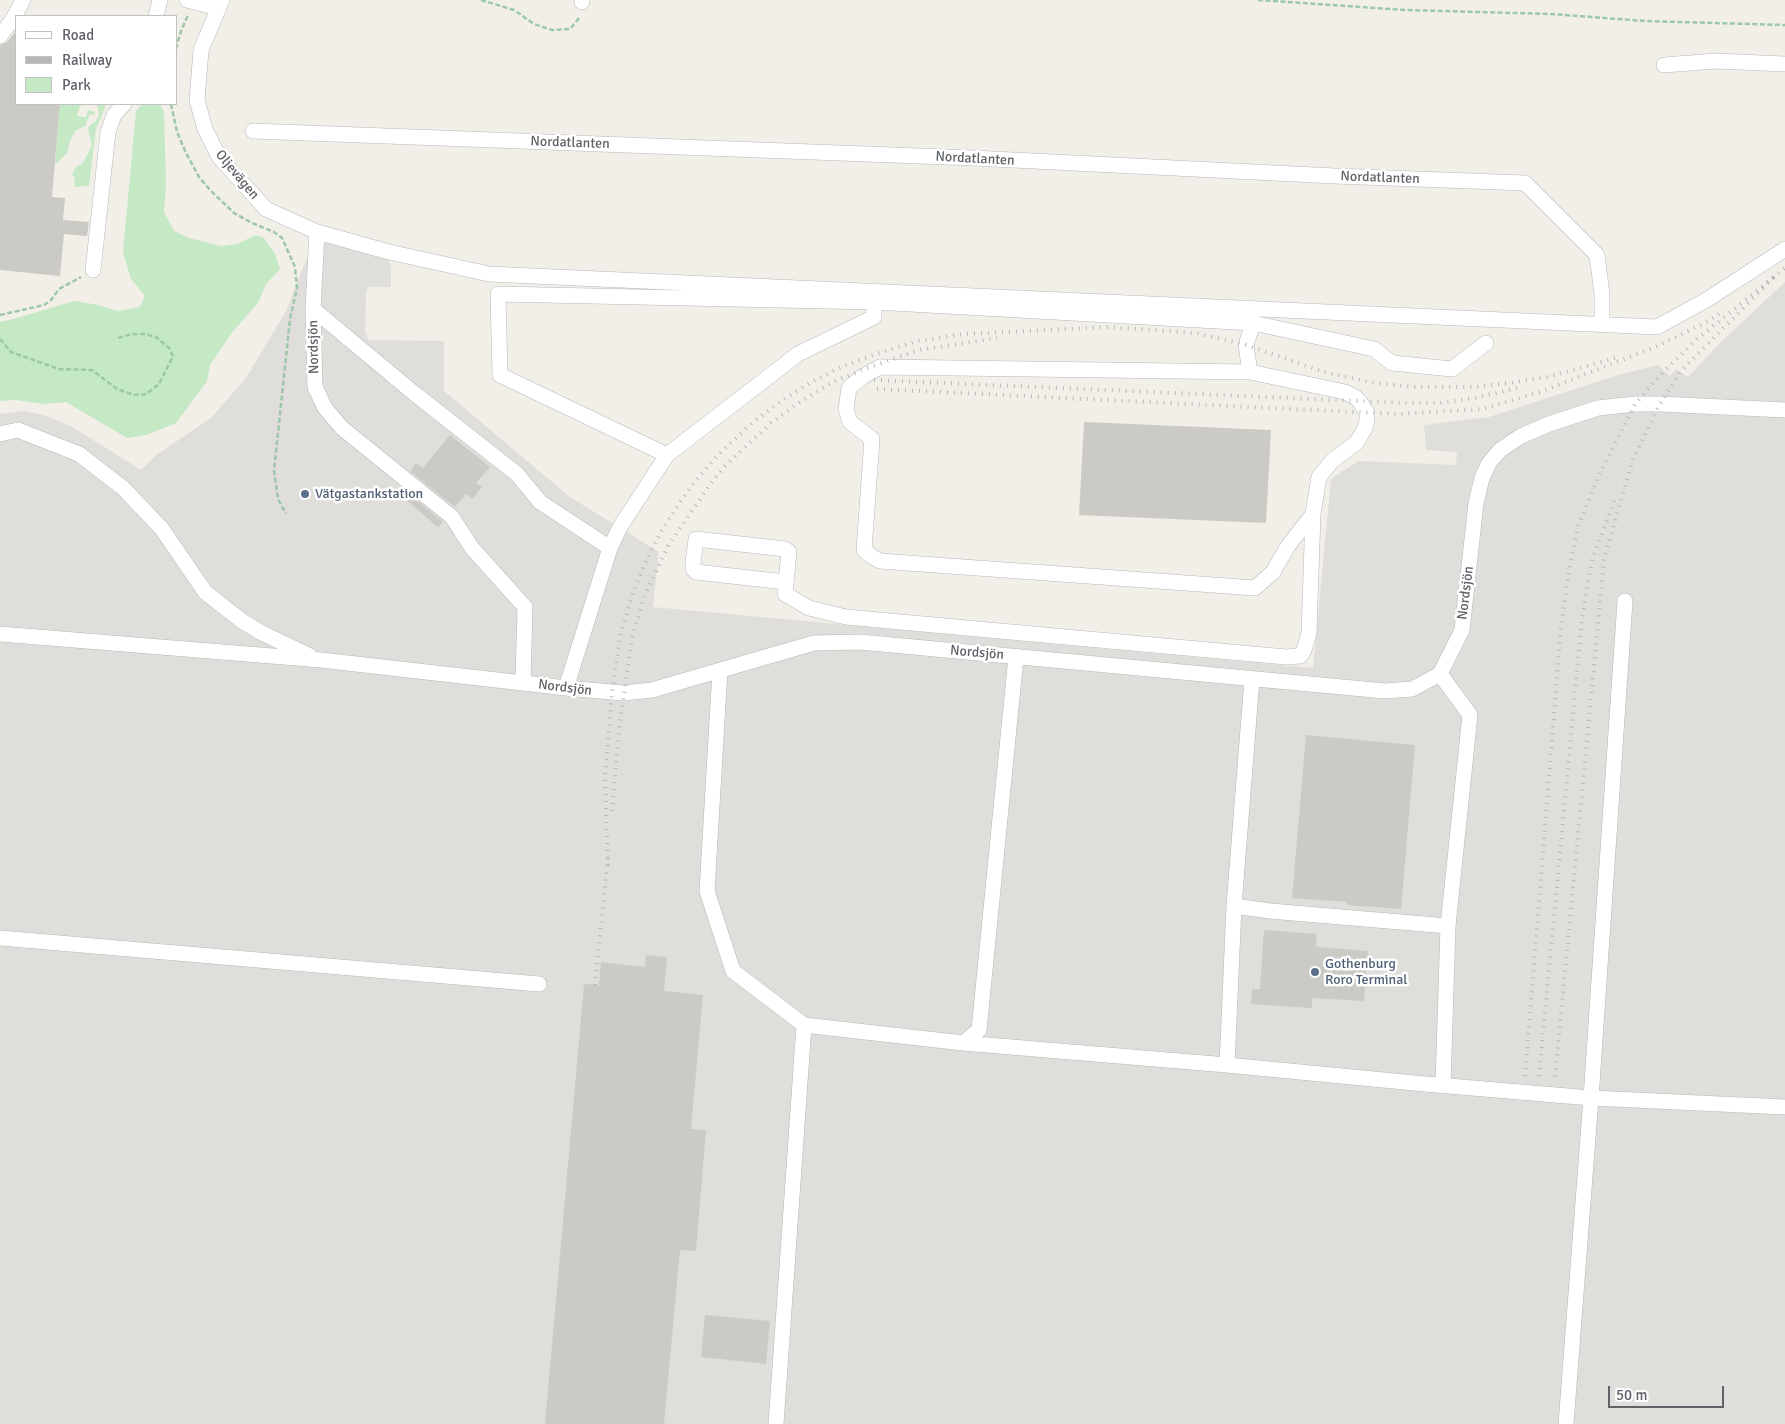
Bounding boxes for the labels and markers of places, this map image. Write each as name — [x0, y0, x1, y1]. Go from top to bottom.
place label: Vätgastankstation — [315, 486, 423, 502]
marker: Vätgastankstation — [299, 488, 311, 500]
place label: Gothenburg Roro Terminal — [1325, 956, 1407, 989]
marker: Gothenburg Roro Terminal — [1309, 966, 1321, 978]

